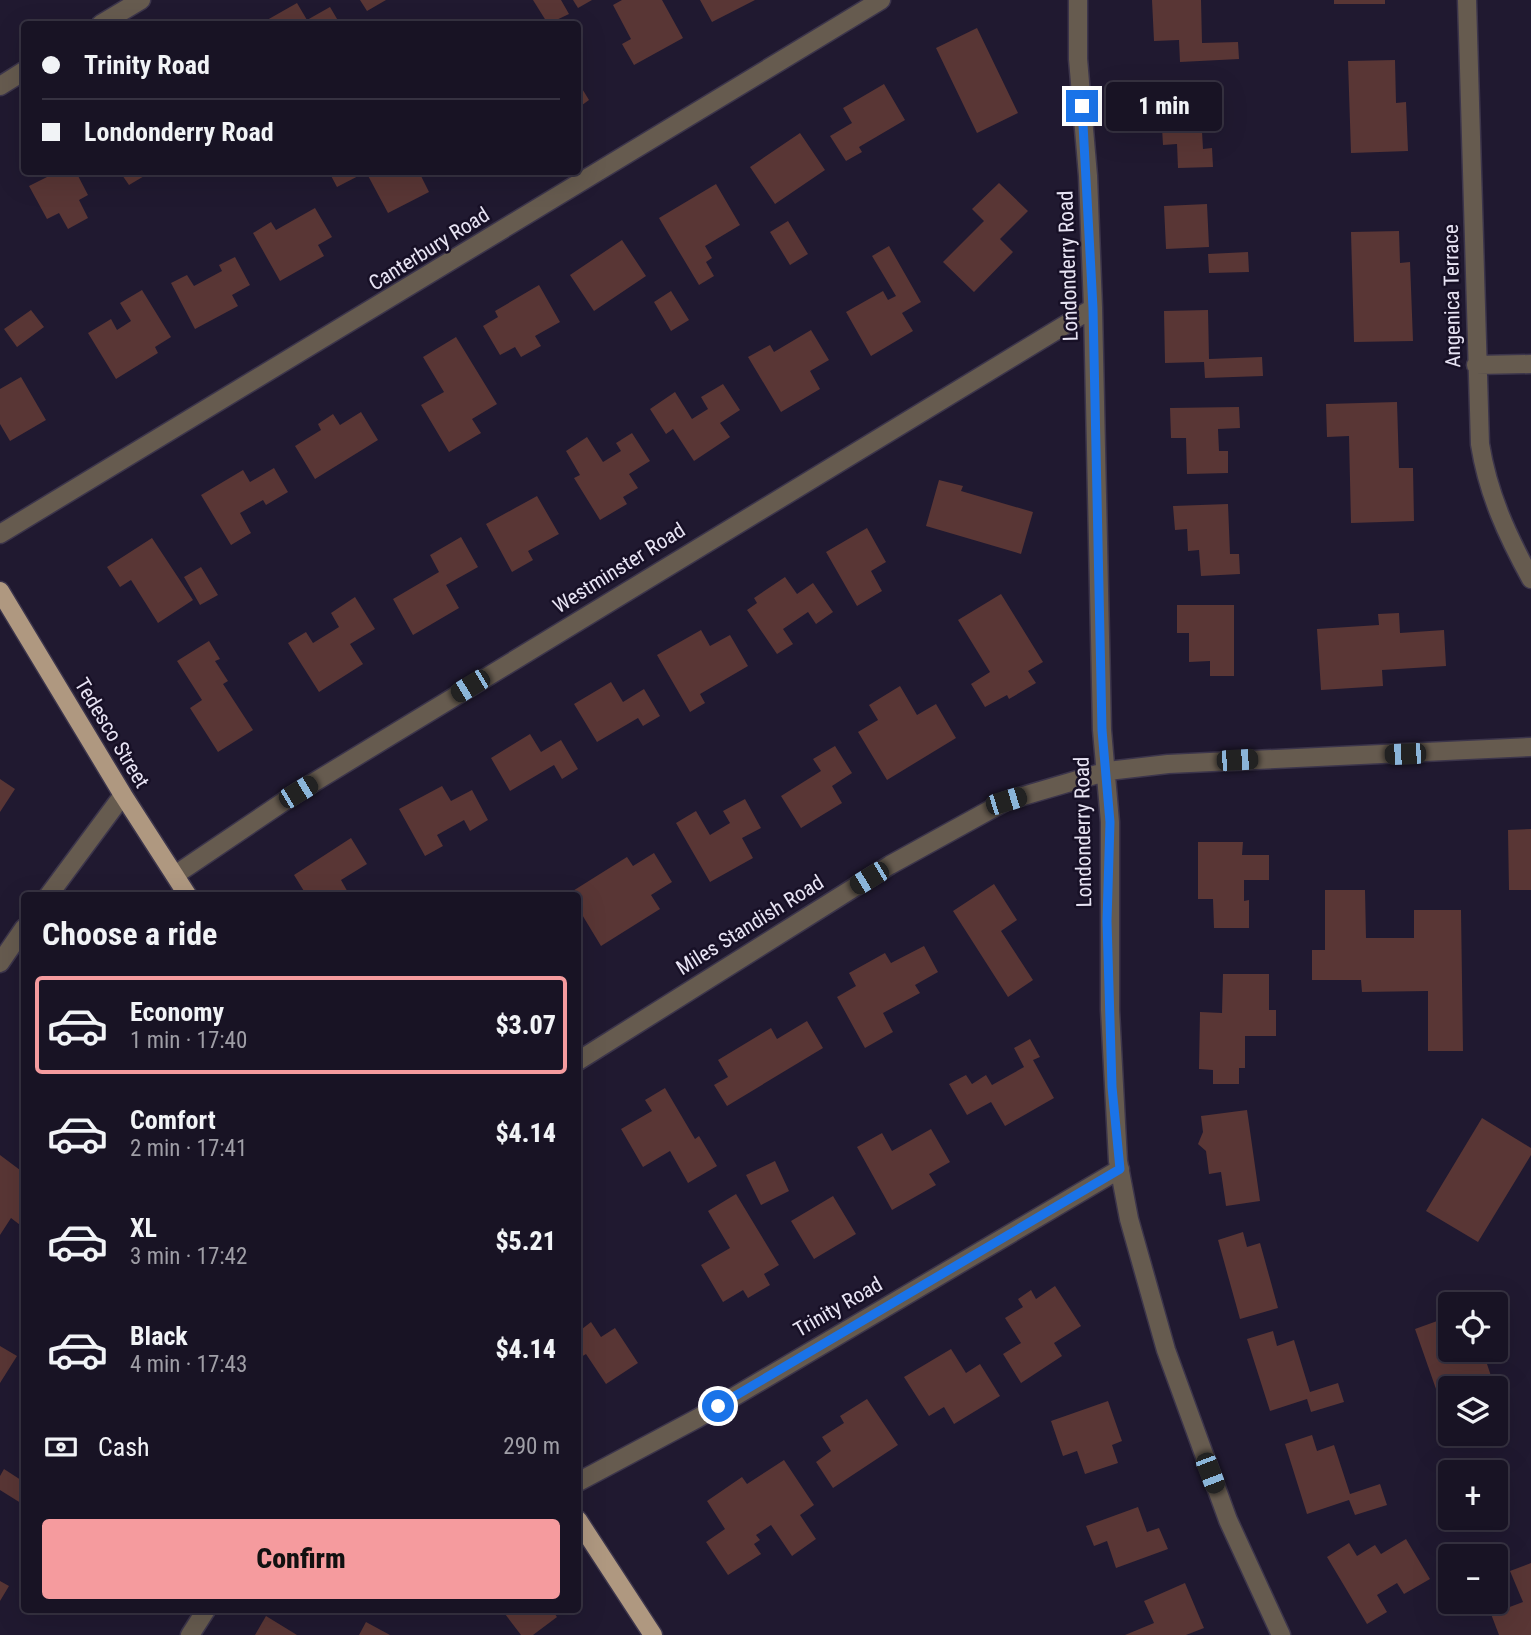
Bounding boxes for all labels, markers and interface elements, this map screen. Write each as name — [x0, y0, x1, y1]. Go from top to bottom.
text: Trinity Road — [84, 50, 210, 80]
callout: 1 min — [1106, 82, 1222, 130]
route end — [1066, 90, 1098, 122]
text: 1 min — [1138, 93, 1190, 120]
text: Londonderry Road — [84, 117, 274, 147]
street label: Londonderry Road — [1053, 190, 1083, 342]
street label: Canterbury Road — [364, 202, 494, 296]
street label: Angenica Terrace — [1439, 224, 1465, 368]
street label: Westminster Road — [549, 518, 689, 618]
car — [447, 666, 494, 706]
street label: Tedesco Street — [70, 674, 154, 792]
car — [1384, 743, 1427, 765]
car — [1216, 748, 1259, 772]
street label: Londonderry Road — [1070, 756, 1096, 908]
car — [275, 772, 322, 812]
car — [983, 785, 1030, 817]
car — [846, 858, 893, 898]
street label: Miles Standish Road — [672, 870, 828, 980]
text: Choose a ride — [42, 915, 217, 953]
icon: car — [46, 994, 109, 1057]
text: Economy — [130, 997, 224, 1027]
text: $3.07 — [495, 1010, 556, 1040]
text: 1 min · 17:40 — [130, 1027, 247, 1054]
icon: car — [46, 1102, 109, 1165]
text: Comfort — [130, 1105, 216, 1135]
text: $4.14 — [495, 1118, 556, 1148]
text: 2 min · 17:41 — [130, 1135, 247, 1162]
icon: car — [46, 1210, 109, 1273]
text: XL — [130, 1213, 157, 1243]
text: $5.21 — [495, 1226, 556, 1256]
text: 3 min · 17:42 — [130, 1243, 247, 1270]
street label: Trinity Road — [789, 1272, 887, 1342]
map controls — [1438, 1292, 1508, 1614]
button: locate — [1438, 1292, 1508, 1362]
icon: car — [46, 1318, 109, 1381]
text: Black — [130, 1321, 188, 1351]
text: $4.14 — [495, 1334, 556, 1364]
text: 4 min · 17:43 — [130, 1351, 247, 1378]
button: layers — [1438, 1376, 1508, 1446]
route start — [702, 1390, 734, 1422]
icon: cash — [42, 1428, 80, 1466]
text: Cash — [98, 1432, 150, 1462]
text: 290 m — [503, 1433, 560, 1460]
car — [1193, 1450, 1228, 1496]
button: + — [1438, 1460, 1508, 1530]
button: Confirm — [42, 1519, 560, 1599]
button: − — [1438, 1544, 1508, 1614]

